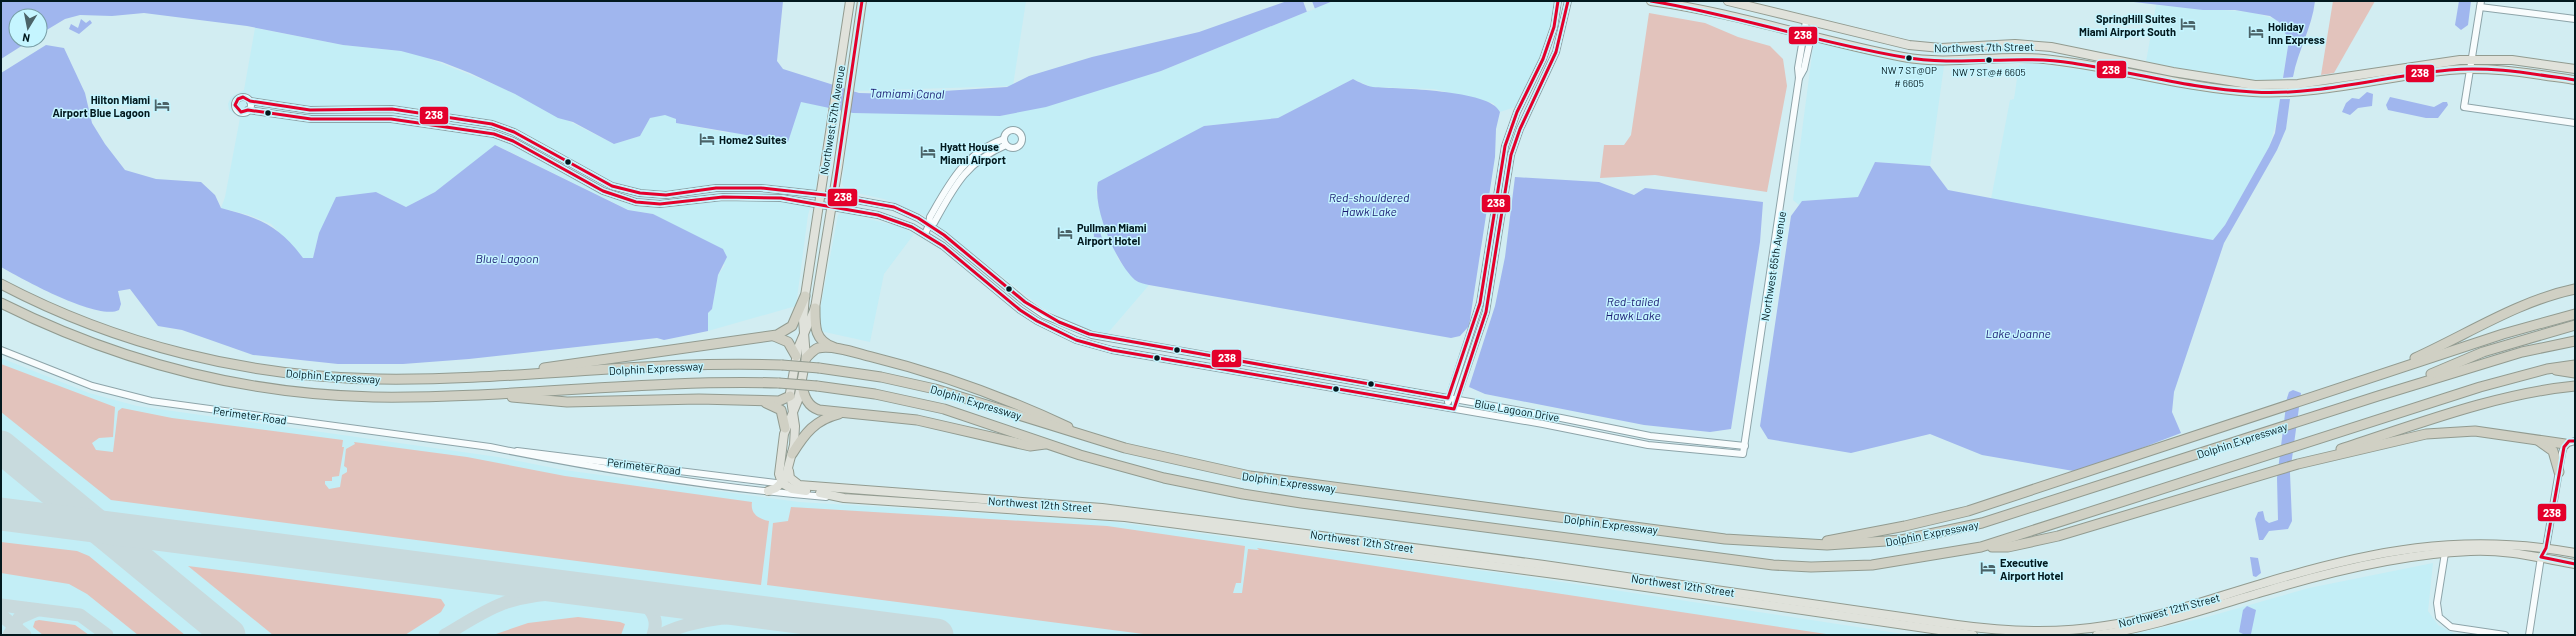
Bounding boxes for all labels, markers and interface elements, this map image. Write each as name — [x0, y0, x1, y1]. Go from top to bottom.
north arrow — [8, 8, 48, 48]
place label: SpringHill Suites Miami Airport South — [2079, 12, 2176, 38]
hotel icon: SpringHill Suites Miami Airport South — [2179, 15, 2197, 33]
place label: Holiday Inn Express — [2268, 20, 2325, 46]
hotel icon: Holiday Inn Express — [2247, 23, 2265, 41]
line badge: 238 — [1788, 26, 1818, 45]
text: 238 — [1794, 28, 1812, 41]
text: N — [21, 31, 31, 45]
street label: Northwest 7th Street — [1934, 40, 2034, 54]
marker: NW 7 ST@OP # 6605 — [1904, 53, 1914, 63]
marker: NW 7 ST@# 6605 — [1984, 55, 1994, 65]
line badge: 238 — [2096, 60, 2127, 79]
text: 238 — [2102, 63, 2120, 76]
street label: Northwest 57th Avenue — [817, 64, 847, 176]
place label: NW 7 ST@OP # 6605 — [1881, 64, 1937, 89]
line badge: 238 — [2405, 64, 2435, 83]
place label: NW 7 ST@# 6605 — [1952, 66, 2026, 78]
text: 238 — [2411, 66, 2429, 79]
water label: Tamiami Canal — [869, 85, 945, 101]
place label: Hilton Miami Airport Blue Lagoon — [52, 93, 150, 119]
hotel icon: Hilton Miami Airport Blue Lagoon — [153, 96, 171, 114]
line badge: 238 — [419, 106, 449, 125]
unlabelled marker — [263, 108, 273, 118]
text: 238 — [425, 108, 443, 121]
hotel icon: Home2 Suites — [698, 130, 716, 148]
place label: Home2 Suites — [719, 133, 787, 146]
place label: Hyatt House Miami Airport — [940, 140, 1006, 166]
hotel icon: Hyatt House Miami Airport — [919, 143, 937, 161]
unlabelled marker — [563, 157, 573, 167]
line badge: 238 — [827, 188, 858, 207]
text: 238 — [834, 190, 852, 203]
water label: Red-shouldered Hawk Lake — [1329, 190, 1410, 218]
line badge: 238 — [1481, 194, 1511, 213]
text: 238 — [1487, 196, 1505, 209]
street label: Northwest 65th Avenue — [1758, 210, 1788, 322]
place label: Pullman Miami Airport Hotel — [1077, 221, 1147, 247]
hotel icon: Pullman Miami Airport Hotel — [1056, 224, 1074, 242]
water label: Blue Lagoon — [476, 251, 538, 265]
unlabelled marker — [1004, 284, 1014, 294]
water label: Red-tailed Hawk Lake — [1605, 294, 1661, 322]
water label: Lake Joanne — [1985, 326, 2051, 340]
unlabelled marker — [1172, 345, 1182, 355]
line badge: 238 — [1211, 349, 1242, 368]
text: 238 — [1218, 351, 1236, 364]
unlabelled marker — [1152, 353, 1162, 363]
street label: Dolphin Expressway — [608, 359, 704, 377]
street label: Dolphin Expressway — [285, 366, 381, 386]
unlabelled marker — [1366, 379, 1376, 389]
street label: Dolphin Expressway — [929, 382, 1023, 422]
unlabelled marker — [1331, 384, 1341, 394]
street label: Blue Lagoon Drive — [1474, 396, 1560, 424]
street label: Perimeter Road — [212, 403, 288, 427]
street label: Dolphin Expressway — [2195, 419, 2289, 461]
street label: Perimeter Road — [606, 455, 682, 477]
street label: Dolphin Expressway — [1241, 469, 1337, 495]
street label: Northwest 12th Street — [988, 494, 1092, 514]
line badge: 238 — [2537, 503, 2567, 522]
text: 238 — [2543, 506, 2561, 519]
street label: Dolphin Expressway — [1563, 512, 1659, 536]
street label: Dolphin Expressway — [1884, 518, 1980, 548]
street label: Northwest 12th Street — [1309, 527, 1415, 555]
place label: Executive Airport Hotel — [2000, 556, 2063, 582]
hotel icon: Executive Airport Hotel — [1979, 559, 1997, 577]
street label: Northwest 12th Street — [1630, 571, 1736, 599]
street label: Northwest 12th Street — [2117, 590, 2221, 630]

